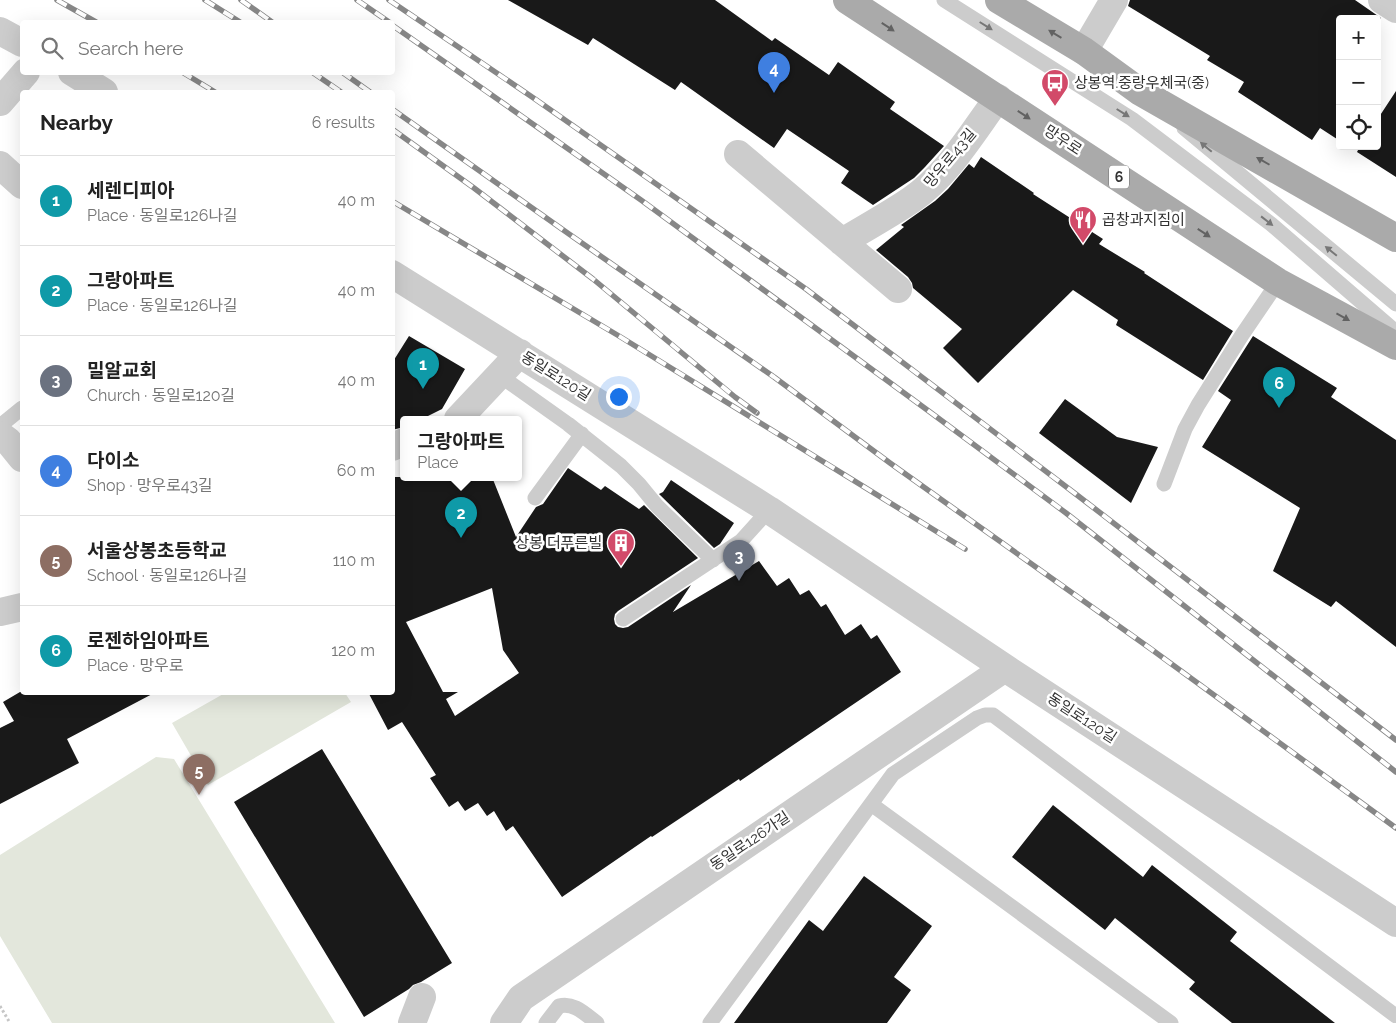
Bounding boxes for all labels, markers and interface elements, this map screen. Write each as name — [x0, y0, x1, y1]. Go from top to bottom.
map controls — [1336, 15, 1381, 150]
button: + — [1336, 15, 1381, 60]
search box — [20, 20, 395, 75]
one-way arrow — [979, 21, 992, 31]
one-way arrow — [881, 22, 895, 31]
one-way arrow — [1049, 29, 1062, 38]
icon: search — [38, 34, 66, 62]
text: Search here — [78, 37, 184, 59]
pin: 4 — [758, 52, 790, 93]
button: − — [1336, 60, 1381, 105]
bus stop icon: 상봉역.중랑우체국(중) — [1040, 68, 1070, 107]
place label: 상봉역.중랑우체국(중) — [1074, 74, 1209, 92]
button: locate — [1336, 105, 1381, 150]
one-way arrow — [1116, 109, 1129, 118]
text: Nearby — [40, 110, 113, 135]
one-way arrow — [1018, 110, 1031, 120]
text: 6 results — [312, 113, 375, 132]
street label: 망우로 — [1041, 121, 1085, 159]
street label: 망우로43길 — [920, 125, 980, 191]
one-way arrow — [1200, 142, 1213, 153]
one-way arrow — [1256, 157, 1269, 166]
road number: 6 — [1109, 166, 1129, 188]
text: 세렌디피아 — [87, 179, 174, 201]
text: 1 — [52, 191, 60, 210]
text: 40 m — [338, 191, 375, 210]
restaurant icon: 곱창과지짐이 — [1068, 205, 1098, 244]
text: Place · 동일로126나길 — [87, 206, 238, 225]
place label: 곱창과지짐이 — [1102, 211, 1185, 229]
one-way arrow — [1260, 216, 1274, 226]
one-way arrow — [1198, 228, 1211, 238]
one-way arrow — [1325, 246, 1338, 257]
text: 그랑아파트 — [87, 269, 174, 291]
text: 2 — [51, 281, 61, 300]
text: 40 m — [338, 281, 375, 300]
text: Place · 동일로126나길 — [87, 296, 238, 315]
one-way arrow — [1336, 313, 1350, 321]
pin: 1 — [407, 348, 439, 389]
street label: 동일로120길 — [518, 348, 594, 404]
text: 밀알교회 — [87, 359, 157, 381]
pin: 6 — [1263, 367, 1295, 408]
text: 3 — [52, 371, 60, 390]
text: 40 m — [338, 371, 375, 390]
your location — [606, 384, 632, 410]
text: Church · 동일로120길 — [87, 386, 235, 405]
popup — [400, 416, 522, 481]
text: 그랑아파트 — [417, 430, 505, 452]
text: 다이소 — [87, 449, 139, 471]
text: Place — [417, 453, 458, 472]
text: 4 — [51, 461, 61, 480]
text: 60 m — [337, 461, 375, 480]
text: Shop · 망우로43길 — [87, 476, 213, 495]
pin: 2 — [445, 497, 477, 538]
building icon: 상봉 더푸른빌 — [606, 528, 636, 567]
place label: 상봉 더푸른빌 — [515, 534, 602, 552]
text: 서울상봉초등학교 — [87, 539, 227, 561]
pin: 3 — [723, 540, 755, 581]
text: 5 — [52, 551, 60, 570]
text: 110 m — [333, 551, 375, 570]
text: School · 동일로126나길 — [87, 566, 247, 585]
text: 로젠하임아파트 — [87, 629, 209, 651]
text: 6 — [51, 641, 61, 660]
text: 120 m — [331, 641, 375, 660]
text: Place · 망우로 — [87, 656, 183, 675]
street label: 동일로120길 — [1044, 689, 1120, 747]
pin: 5 — [183, 754, 215, 795]
street label: 동일로126가길 — [707, 808, 793, 874]

